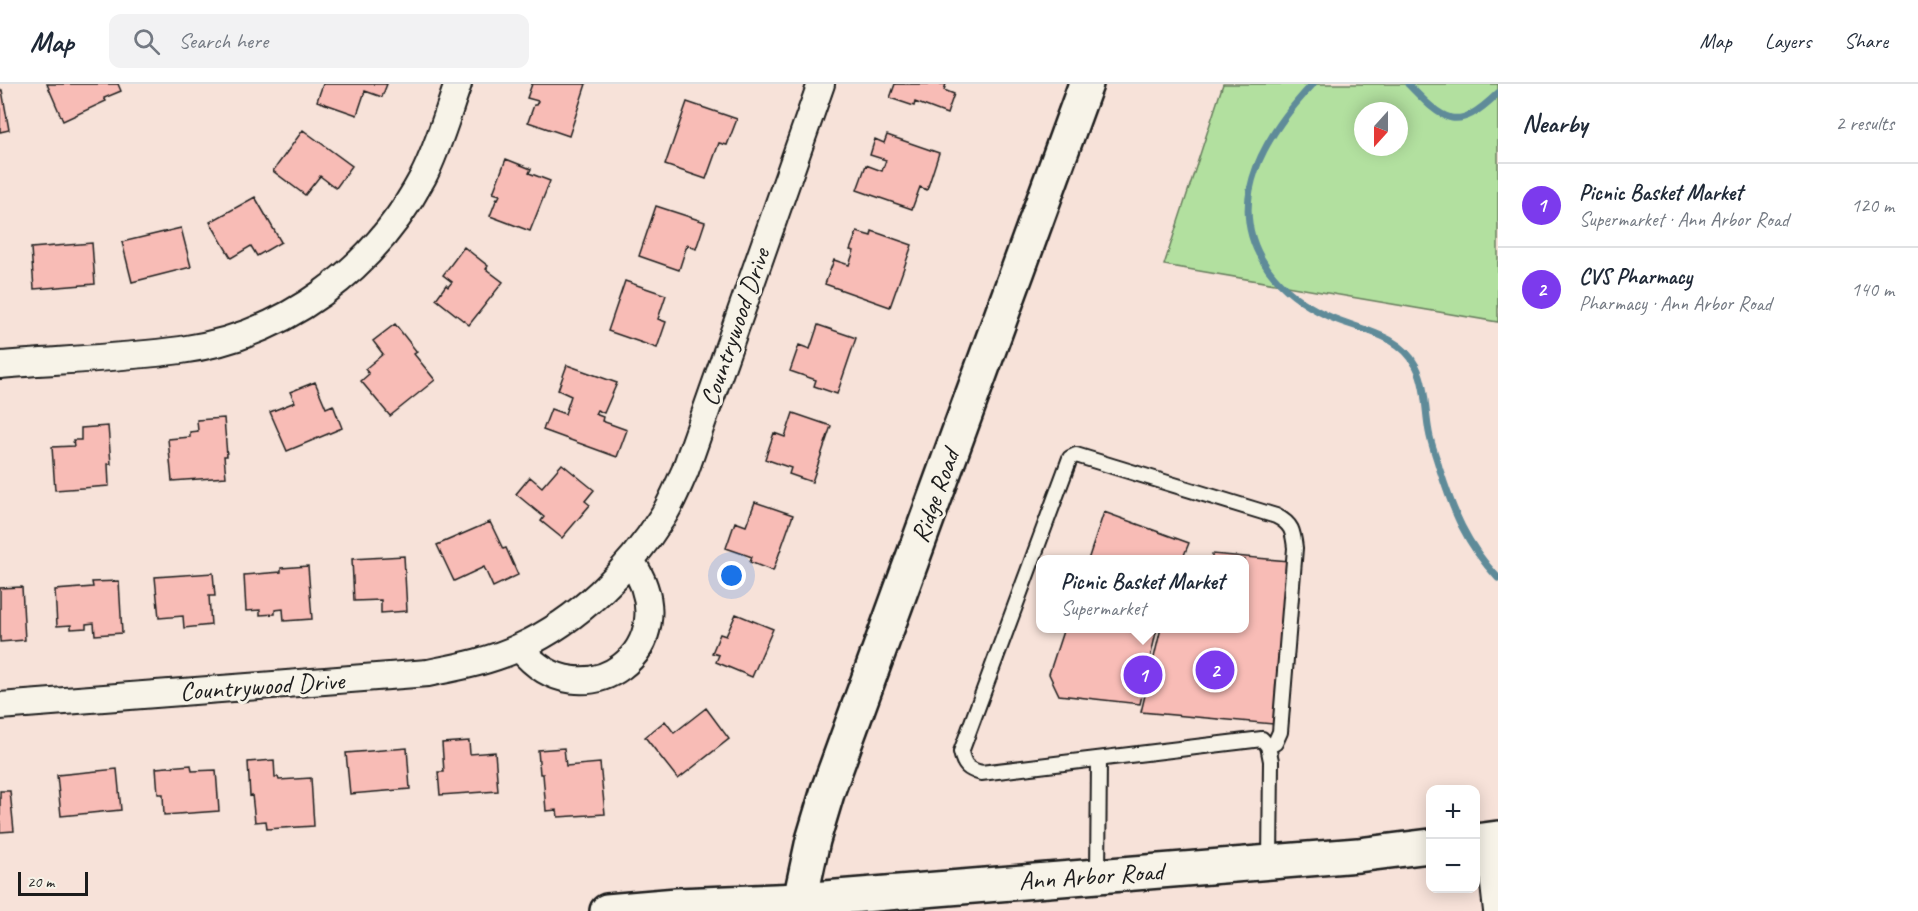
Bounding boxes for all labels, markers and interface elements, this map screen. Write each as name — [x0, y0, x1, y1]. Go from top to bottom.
search box — [109, 14, 529, 68]
text: Map — [30, 24, 73, 59]
icon: search — [130, 25, 163, 58]
text: Search here — [178, 27, 268, 55]
text: Map — [1699, 28, 1732, 54]
text: Layers — [1765, 28, 1811, 54]
text: Share — [1844, 28, 1888, 54]
north arrow — [1354, 102, 1408, 156]
text: Nearby — [1522, 107, 1587, 140]
text: 2 results — [1835, 111, 1894, 136]
text: Picnic Basket Market — [1579, 179, 1742, 207]
text: 1 — [1537, 193, 1546, 218]
text: 120 m — [1851, 193, 1894, 218]
text: Supermarket · Ann Arbor Road — [1579, 207, 1789, 232]
street label: Countrywood Drive — [693, 242, 778, 410]
text: CVS Pharmacy — [1579, 263, 1692, 291]
text: 2 — [1537, 277, 1546, 302]
text: 140 m — [1851, 277, 1894, 302]
text: Pharmacy · Ann Arbor Road — [1579, 291, 1772, 316]
street label: Ridge Road — [903, 441, 968, 547]
popup — [1036, 555, 1249, 633]
your location — [717, 561, 746, 590]
text: Picnic Basket Market — [1061, 568, 1224, 596]
text: Supermarket — [1061, 596, 1146, 621]
pin: 2 — [1196, 648, 1234, 692]
pin: 1 — [1124, 652, 1162, 698]
street label: Countrywood Drive — [179, 664, 347, 708]
map controls — [1426, 785, 1480, 893]
button: + — [1426, 785, 1480, 839]
button: − — [1426, 839, 1480, 893]
street label: Ann Arbor Road — [1018, 854, 1168, 898]
scale bar — [18, 869, 88, 896]
text: 20 m — [27, 872, 54, 892]

